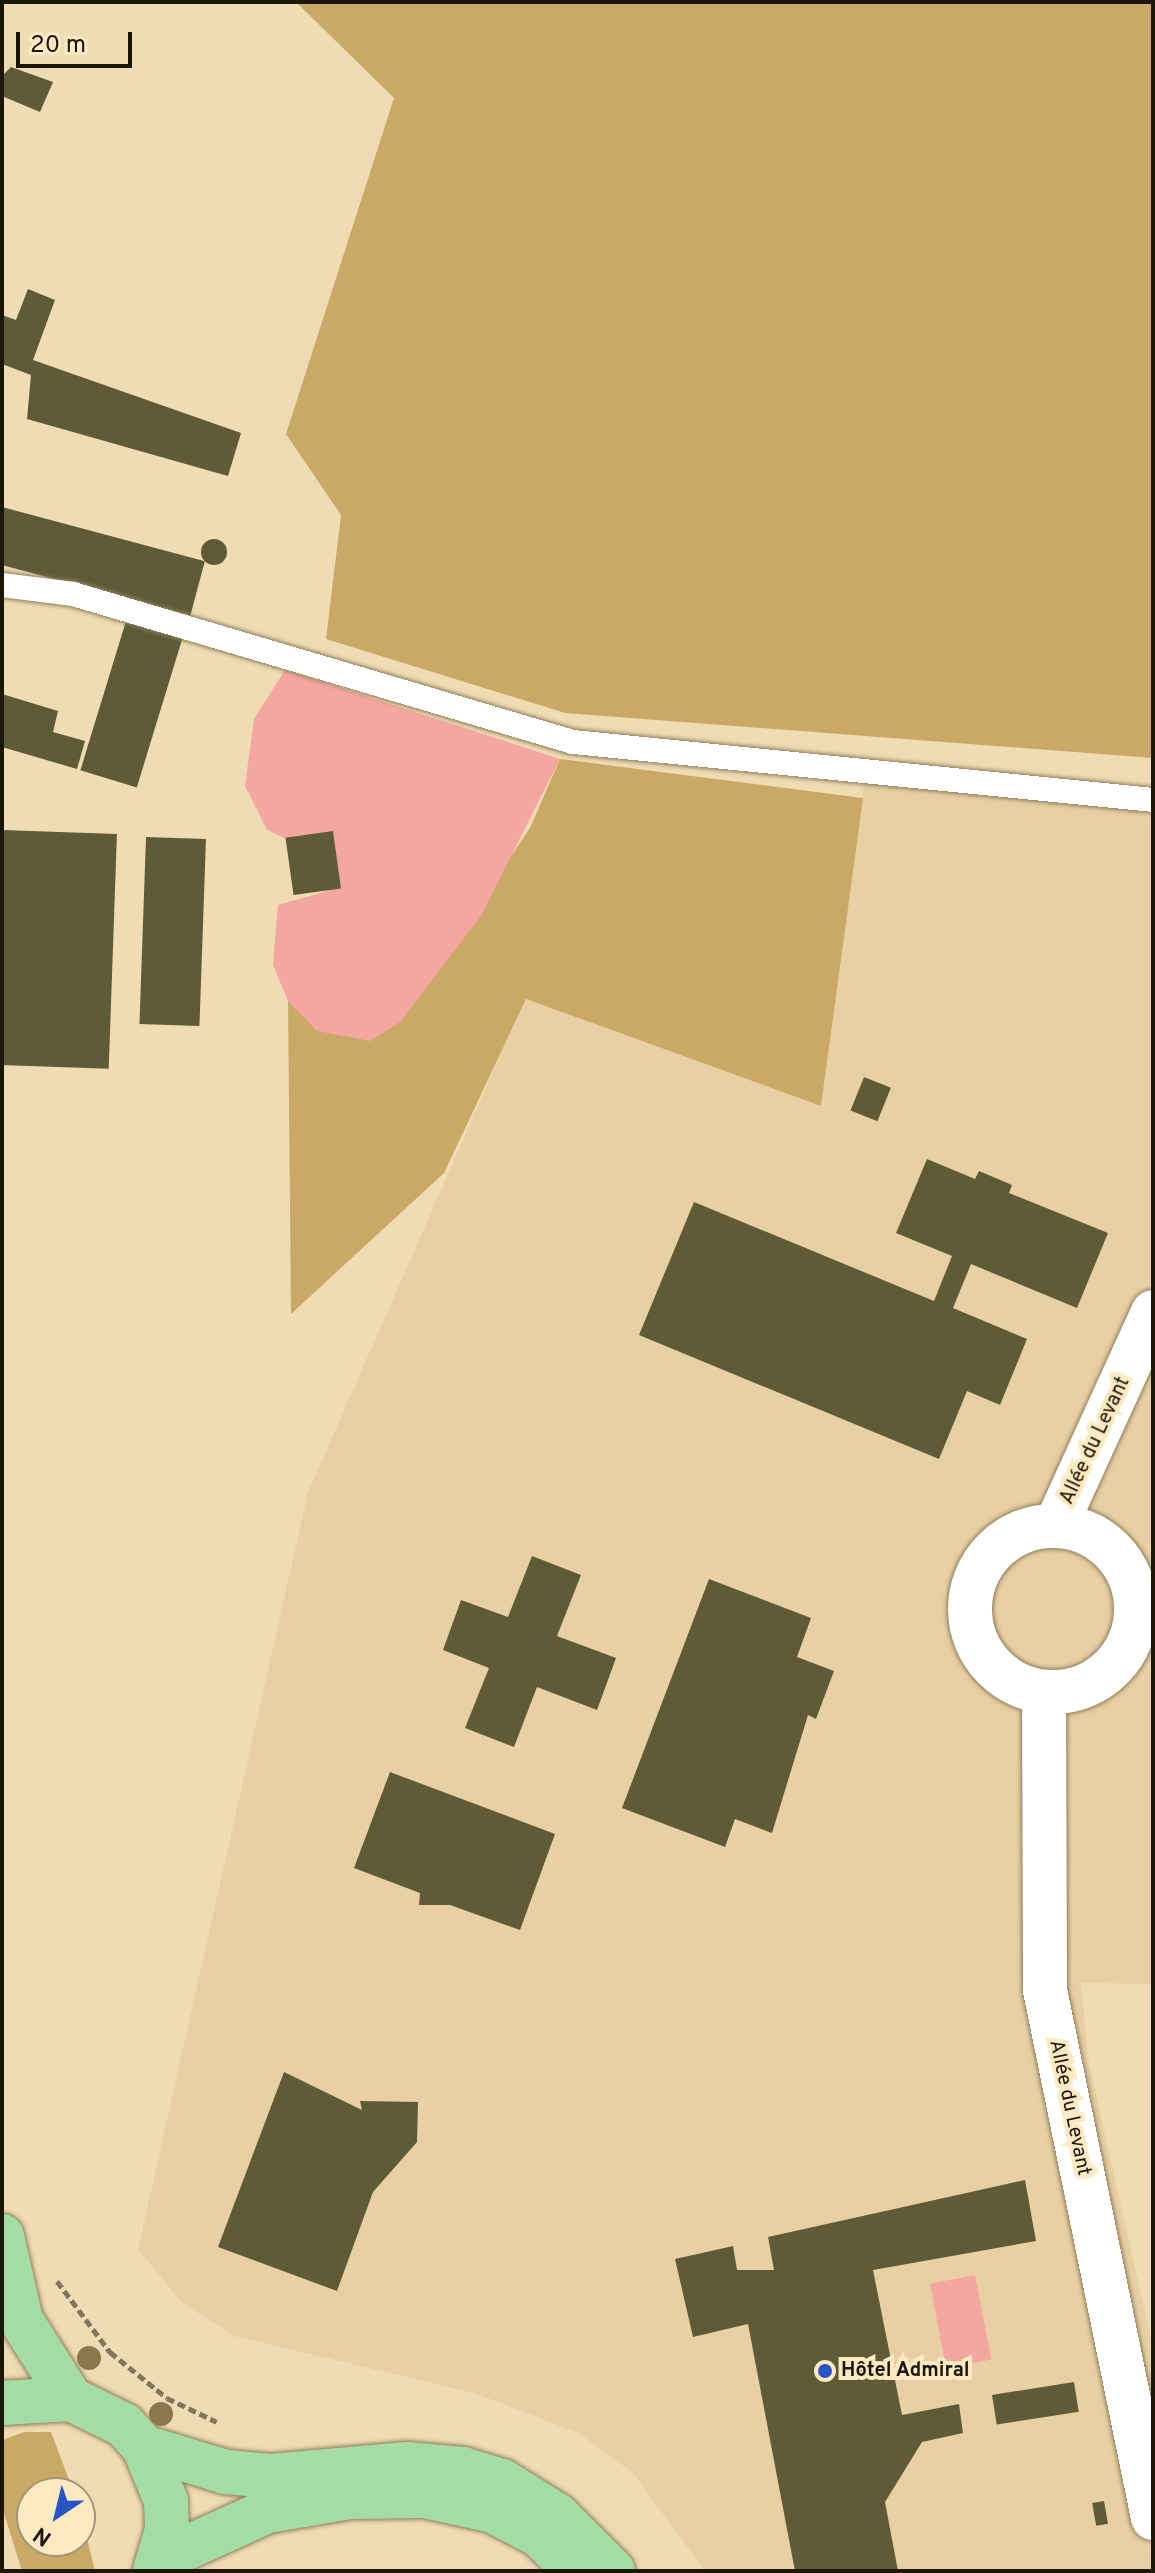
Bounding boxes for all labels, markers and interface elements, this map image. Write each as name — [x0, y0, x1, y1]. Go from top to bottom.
scale bar — [20, 16, 136, 66]
text: 20 m — [30, 31, 86, 61]
street label: Allée du Levant — [1056, 1373, 1136, 1509]
street label: Allée du Levant — [1043, 2038, 1095, 2178]
place label: Hôtel Admiral — [841, 2359, 970, 2383]
marker: Hôtel Admiral — [816, 2362, 834, 2380]
north arrow — [16, 2477, 96, 2557]
text: N — [29, 2520, 57, 2551]

